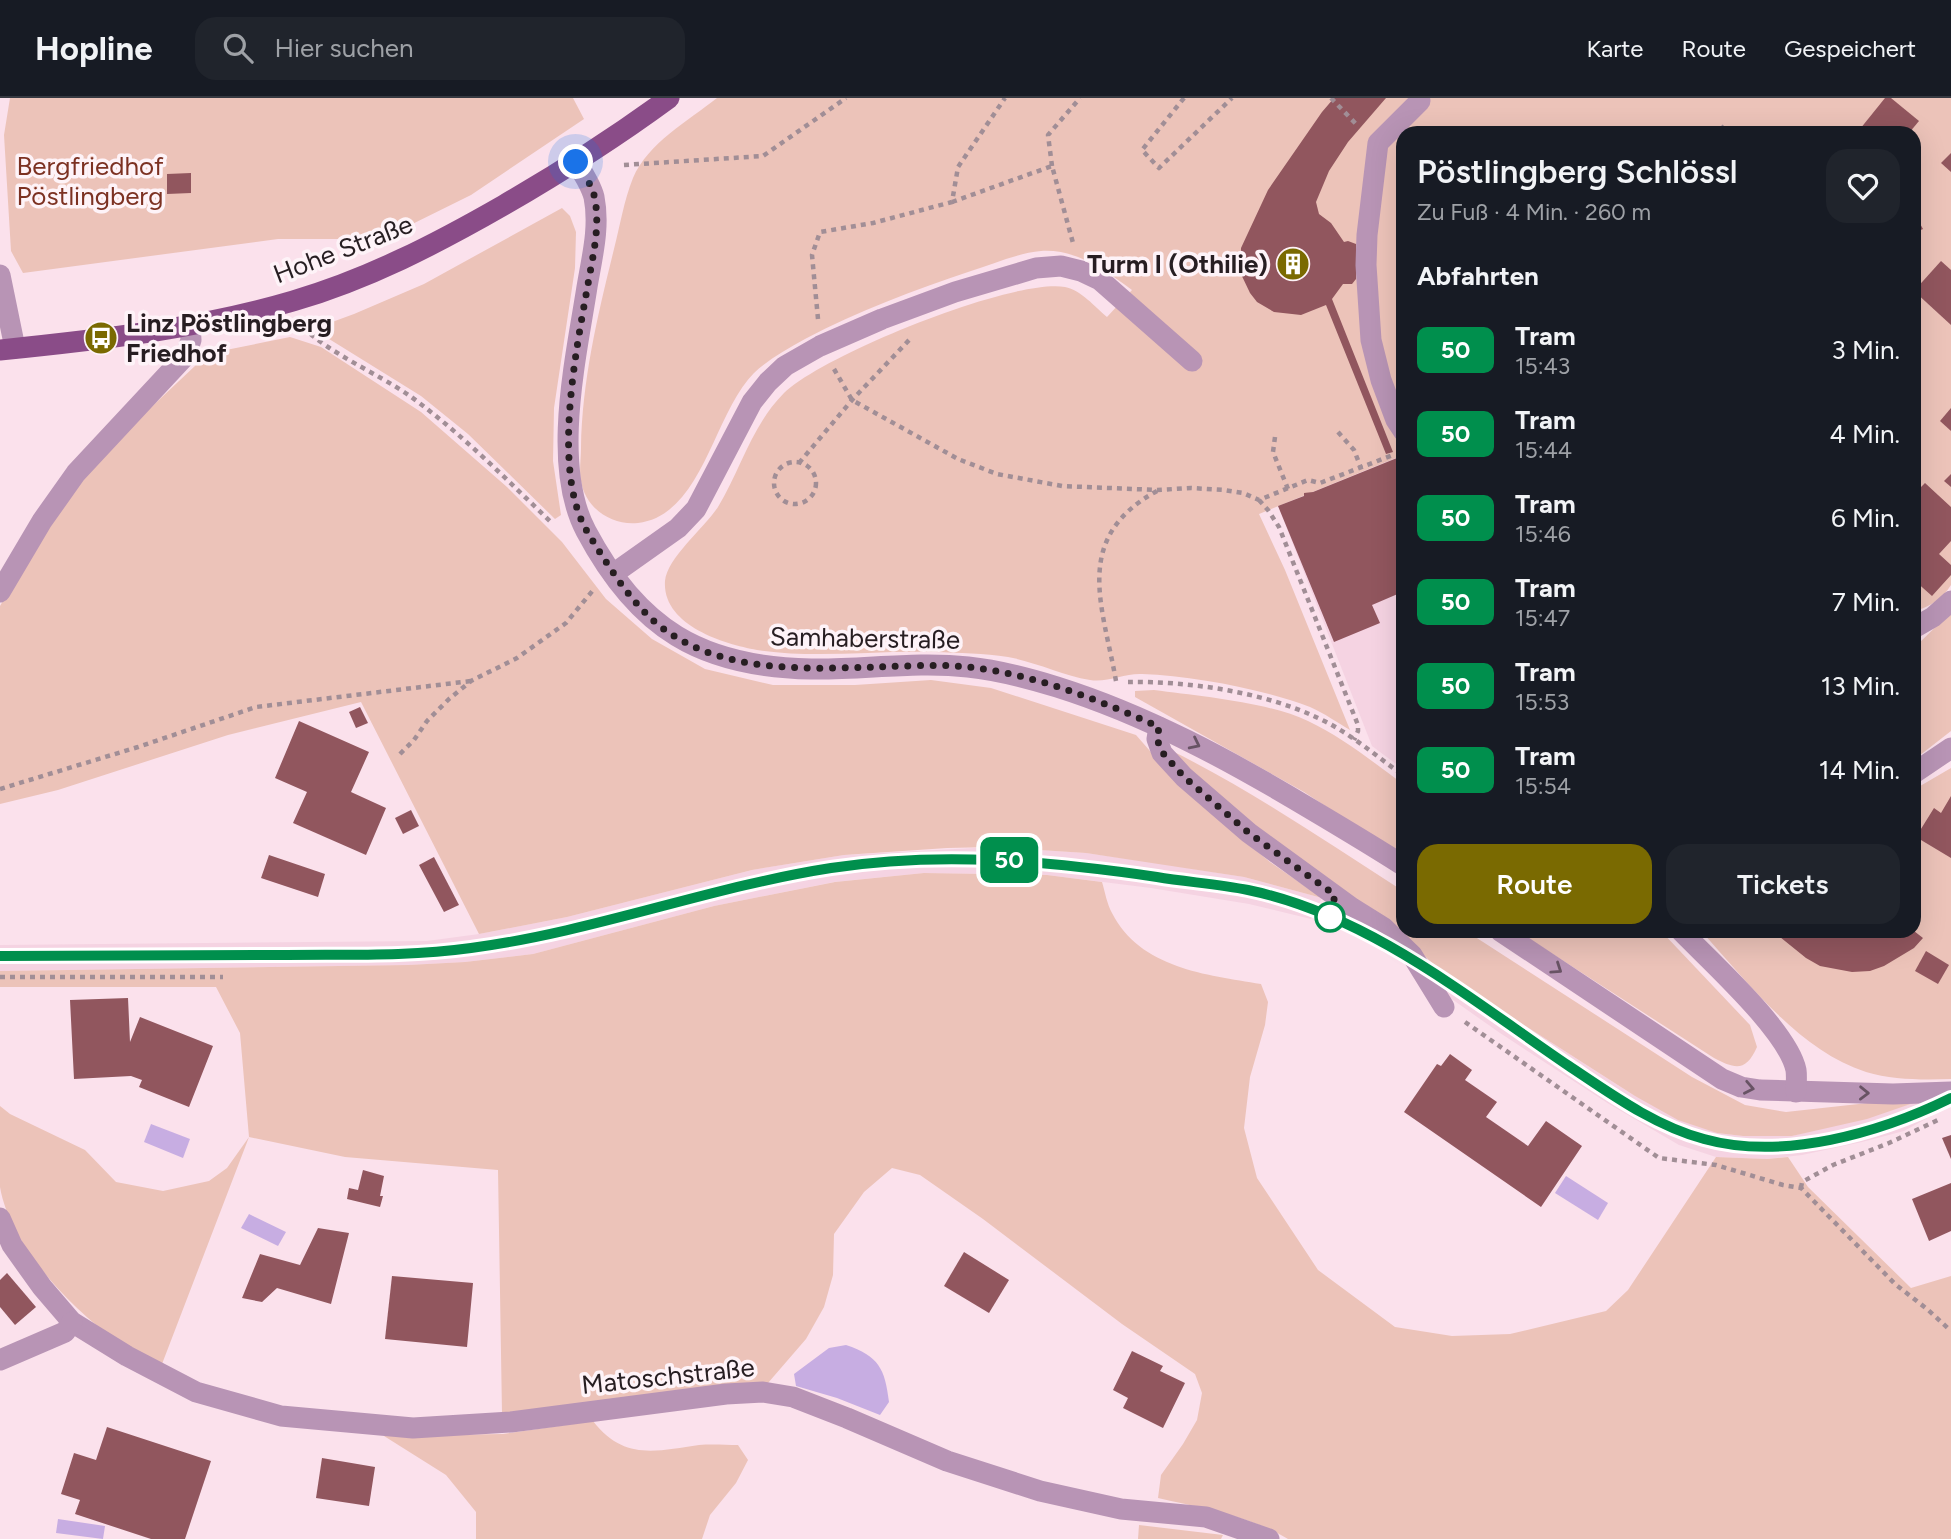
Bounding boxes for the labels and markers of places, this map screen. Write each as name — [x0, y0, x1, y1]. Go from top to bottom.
building icon: Turm I (Othilie) — [1274, 245, 1312, 283]
place label: Turm I (Othilie) — [1087, 248, 1268, 280]
place label: Linz Pöstlingberg Friedhof — [126, 307, 332, 369]
bus stop icon: Linz Pöstlingberg Friedhof — [82, 319, 120, 357]
unlabelled marker — [1315, 902, 1345, 932]

